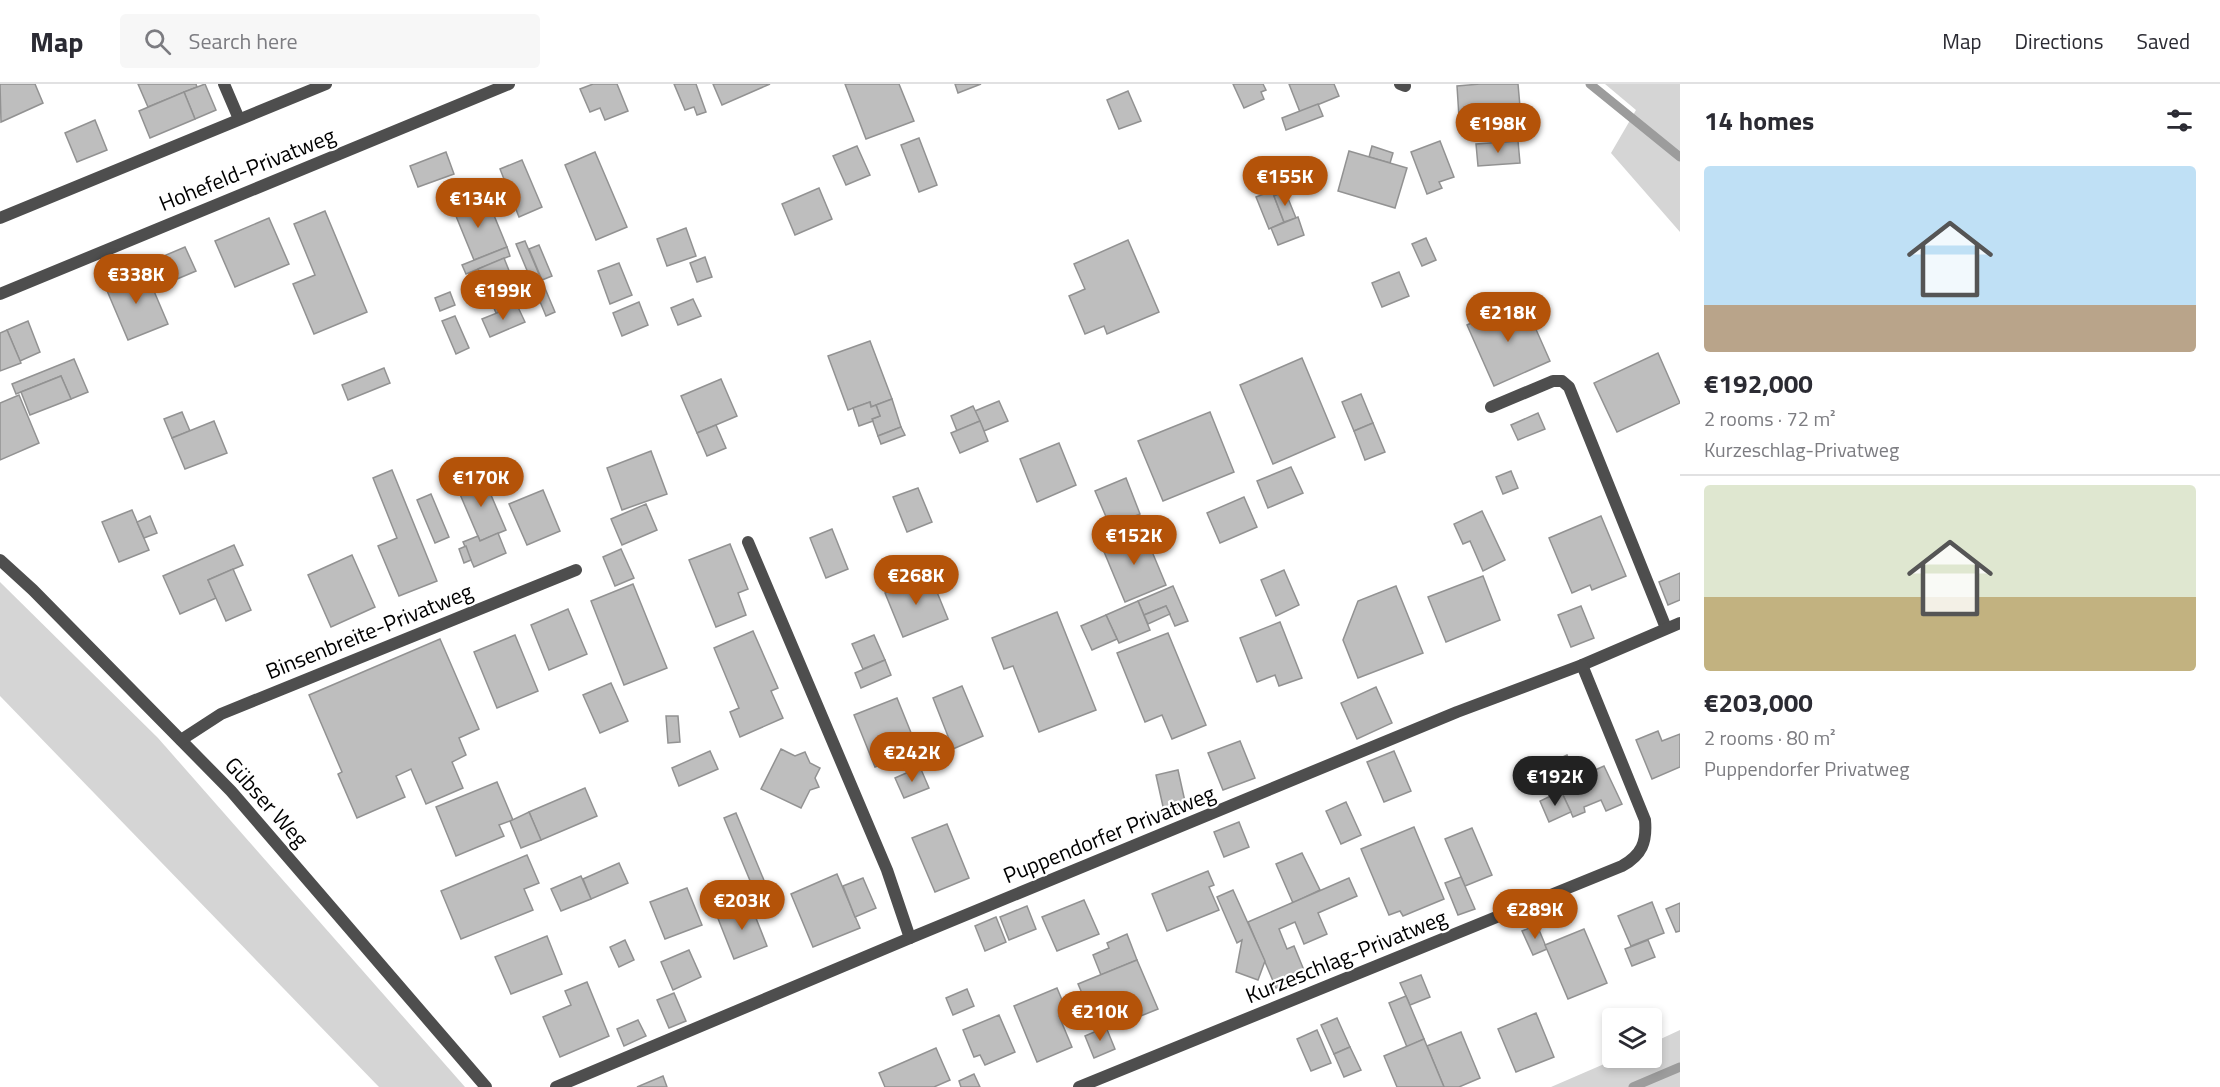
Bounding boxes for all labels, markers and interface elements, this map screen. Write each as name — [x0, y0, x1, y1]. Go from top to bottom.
search box — [120, 14, 540, 68]
text: Map — [30, 20, 84, 63]
text: Search here — [189, 24, 298, 58]
icon: search — [141, 25, 174, 58]
text: Map — [1942, 25, 1982, 57]
text: Directions — [2015, 25, 2104, 57]
text: Saved — [2137, 25, 2190, 57]
text: 14 homes — [1704, 101, 1814, 140]
pin: €198K — [1456, 103, 1540, 154]
icon: filters — [2163, 104, 2196, 137]
text: €198K — [1470, 107, 1526, 138]
street label: Hohefeld-Privatweg — [154, 118, 340, 220]
pin: €155K — [1243, 156, 1327, 207]
text: €155K — [1257, 160, 1313, 191]
pin: €134K — [436, 178, 520, 229]
text: €134K — [450, 182, 506, 213]
icon: home — [1896, 205, 2004, 313]
pin: €338K — [94, 254, 178, 305]
text: €338K — [108, 258, 164, 289]
pin: €199K — [461, 270, 545, 321]
text: €199K — [475, 274, 531, 305]
pin: €218K — [1466, 292, 1550, 343]
text: €218K — [1480, 296, 1536, 327]
text: €192,000 — [1704, 364, 1813, 403]
text: 2 rooms · 72 m² — [1704, 403, 1836, 434]
text: Kurzeschlag-Privatweg — [1704, 434, 1899, 465]
pin: €170K — [439, 457, 523, 508]
text: €170K — [453, 461, 509, 492]
pin: €152K — [1092, 515, 1176, 566]
text: €152K — [1106, 519, 1162, 550]
icon: home — [1896, 524, 2004, 632]
pin: €268K — [874, 555, 958, 606]
text: €268K — [888, 559, 944, 590]
street label: Binsenbreite-Privatweg — [260, 574, 478, 688]
text: €203,000 — [1704, 683, 1813, 722]
text: 2 rooms · 80 m² — [1704, 722, 1836, 753]
pin: €242K — [870, 732, 954, 783]
text: €242K — [884, 736, 940, 767]
street label: Gübser Weg — [217, 749, 317, 855]
text: Puppendorfer Privatweg — [1704, 753, 1910, 784]
pin: €192K — [1513, 756, 1597, 807]
text: €192K — [1527, 760, 1583, 791]
street label: Puppendorfer Privatweg — [998, 776, 1220, 892]
pin: €203K — [700, 880, 784, 931]
text: €203K — [714, 884, 770, 915]
pin: €289K — [1493, 889, 1577, 940]
text: €289K — [1507, 893, 1563, 924]
street label: Kurzeschlag-Privatweg — [1240, 900, 1452, 1012]
pin: €210K — [1058, 991, 1142, 1042]
text: €210K — [1072, 995, 1128, 1026]
map controls — [1602, 1008, 1662, 1068]
button: layers — [1602, 1008, 1662, 1068]

